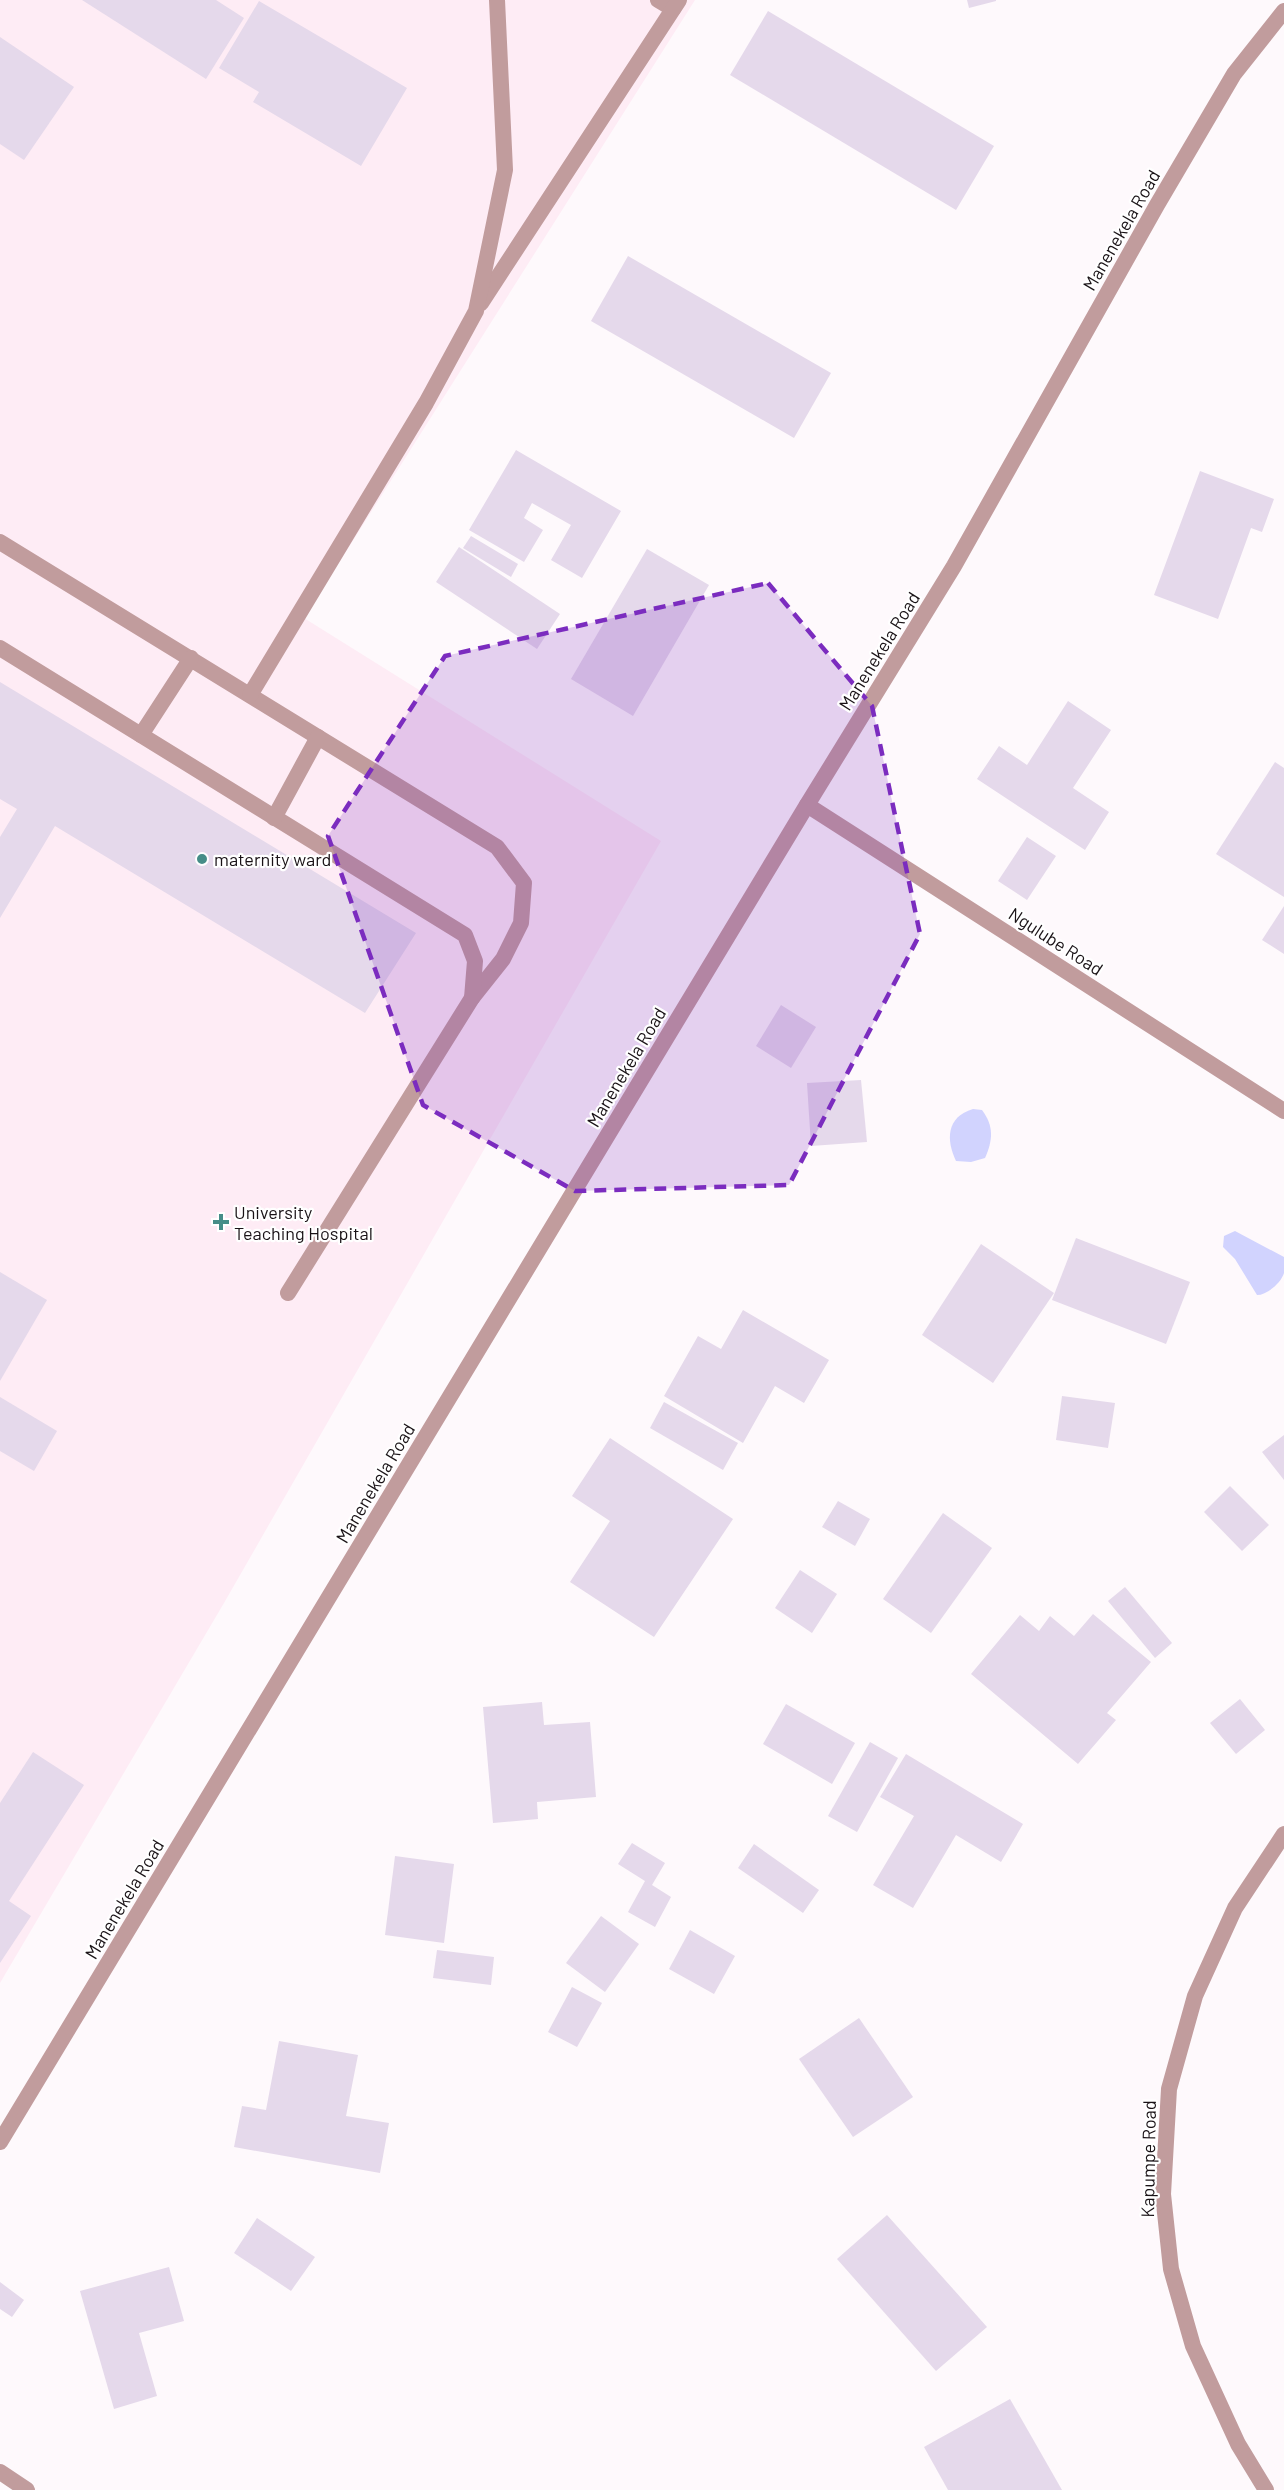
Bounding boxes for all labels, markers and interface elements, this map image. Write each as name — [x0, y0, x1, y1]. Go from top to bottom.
street label: Manenekela Road — [1078, 166, 1164, 294]
street label: Manenekela Road — [834, 588, 924, 714]
place label: maternity ward — [214, 848, 331, 870]
marker: maternity ward — [195, 852, 209, 866]
street label: Ngulube Road — [1005, 902, 1107, 980]
street label: Manenekela Road — [582, 1003, 670, 1131]
place label: University Teaching Hospital — [234, 1201, 373, 1244]
marker: University Teaching Hospital — [212, 1213, 230, 1231]
street label: Manenekela Road — [331, 1419, 419, 1547]
street label: Manenekela Road — [80, 1835, 168, 1963]
street label: Kapumpe Road — [1136, 2100, 1160, 2218]

